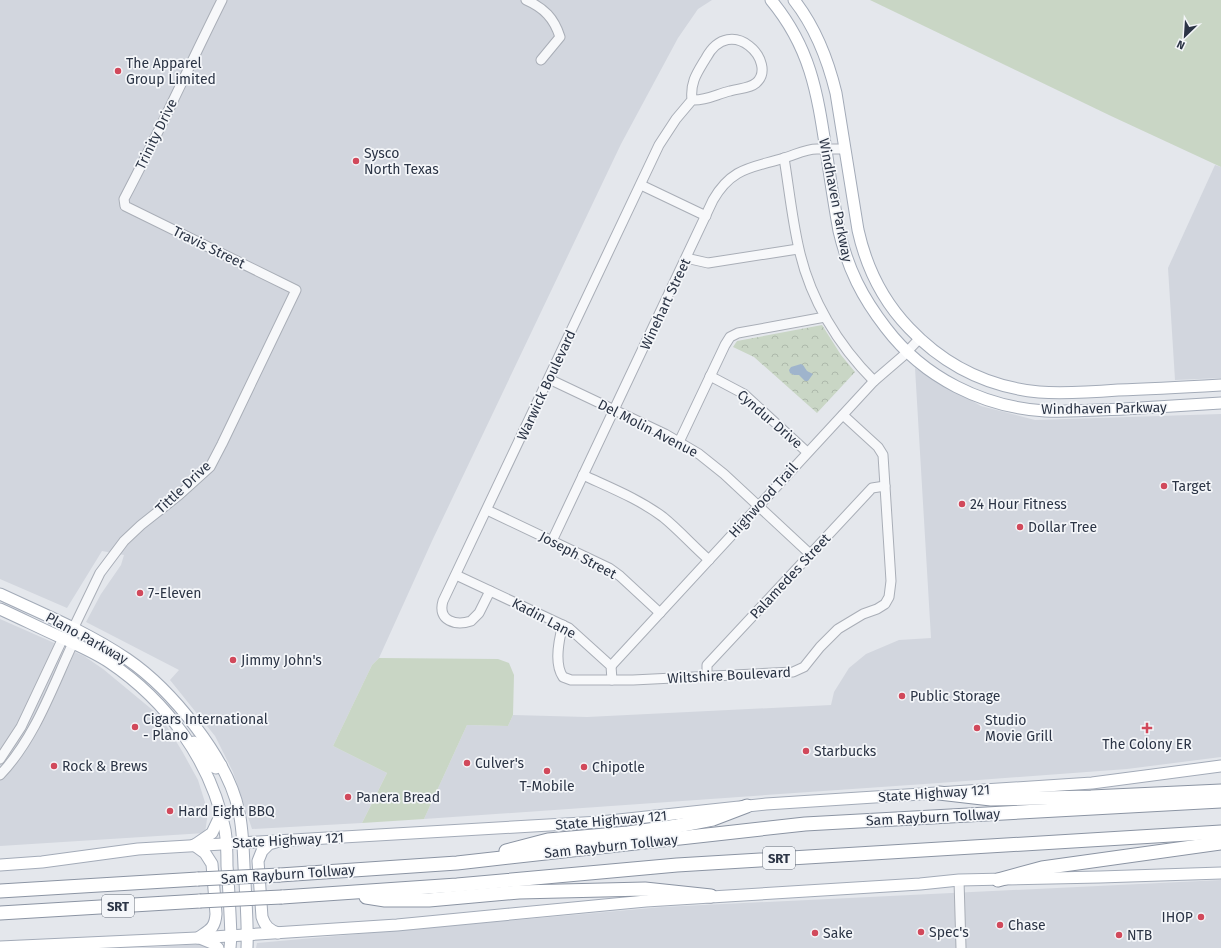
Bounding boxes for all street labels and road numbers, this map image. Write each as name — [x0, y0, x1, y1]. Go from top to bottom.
street label: Trinity Drive — [132, 96, 181, 172]
street label: Windhaven Parkway — [815, 137, 856, 264]
street label: Travis Street — [170, 223, 248, 273]
street label: Winehart Street — [637, 255, 695, 353]
street label: Warwick Boulevard — [513, 327, 579, 443]
street label: Cyndur Drive — [734, 386, 806, 452]
street label: Del Molin Avenue — [595, 396, 701, 461]
street label: Windhaven Parkway — [1041, 399, 1167, 418]
street label: Tittle Drive — [152, 457, 215, 517]
street label: Highwood Trail — [725, 459, 801, 541]
street label: Joseph Street — [536, 528, 620, 583]
street label: Palamedes Street — [747, 530, 835, 622]
street label: Kadin Lane — [509, 594, 579, 642]
street label: Plano Parkway — [43, 609, 131, 668]
street label: Wiltshire Boulevard — [667, 664, 791, 687]
street label: State Highway 121 — [878, 781, 990, 806]
street label: Sam Rayburn Tollway — [865, 805, 1001, 830]
street label: State Highway 121 — [555, 807, 668, 834]
street label: State Highway 121 — [232, 829, 344, 852]
street label: Sam Rayburn Tollway — [543, 831, 679, 862]
road number: SRT — [763, 847, 795, 869]
street label: Sam Rayburn Tollway — [220, 861, 356, 888]
road number: SRT — [102, 895, 134, 917]

